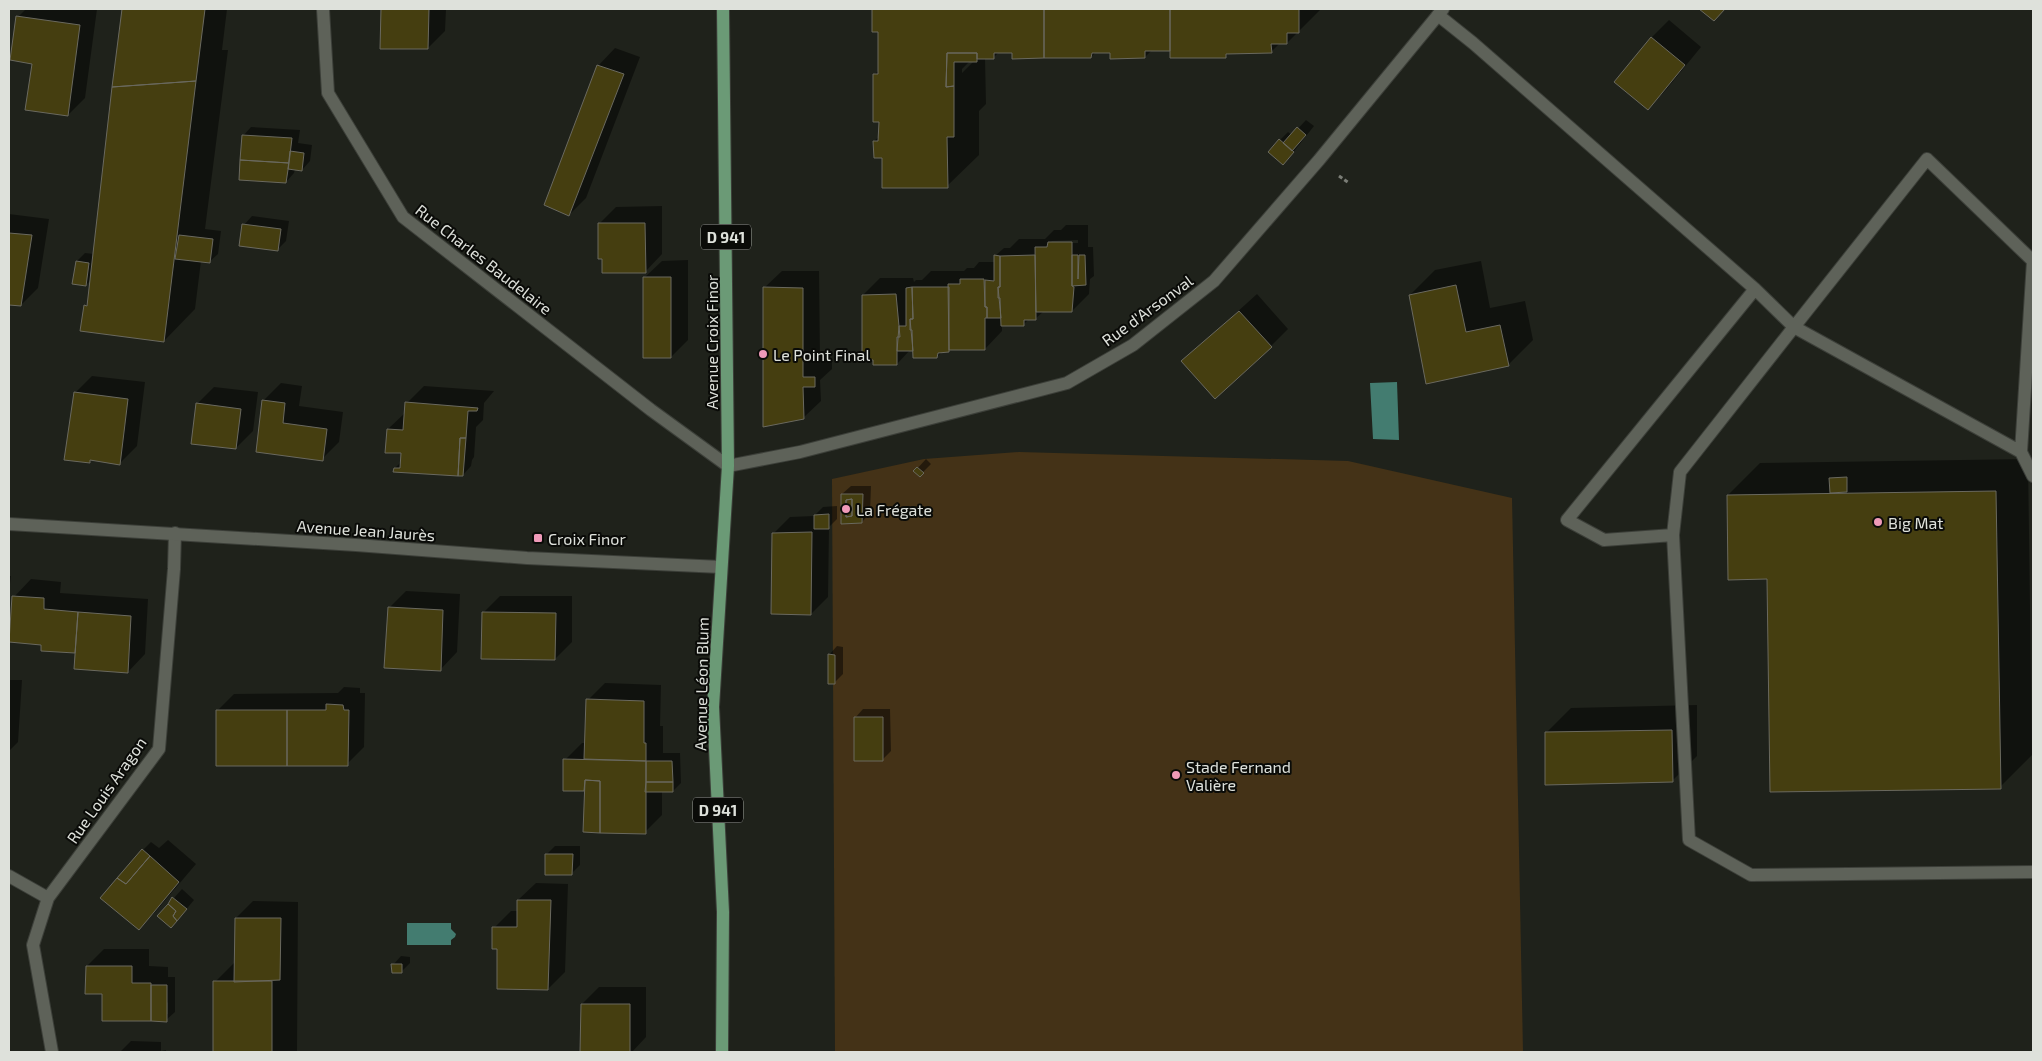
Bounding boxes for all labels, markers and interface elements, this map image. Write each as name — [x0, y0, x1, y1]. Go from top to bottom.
street label: Rue Charles Baudelaire — [412, 200, 556, 318]
road number: D 941 — [701, 224, 751, 250]
street label: Rue d'Arsonval — [1098, 270, 1196, 349]
street label: Avenue Croix Finor — [702, 274, 721, 409]
place label: Le Point Final — [773, 345, 870, 364]
marker: Le Point Final — [757, 348, 769, 360]
place label: La Frégate — [856, 500, 932, 519]
marker: La Frégate — [840, 503, 852, 515]
place label: Big Mat — [1888, 513, 1943, 532]
street label: Avenue Jean Jaurès — [296, 516, 436, 544]
marker: Big Mat — [1872, 516, 1884, 528]
place label: Croix Finor — [548, 529, 626, 548]
marker: Croix Finor — [532, 532, 544, 544]
street label: Avenue Léon Blum — [690, 617, 712, 751]
street label: Rue Louis Aragon — [62, 733, 150, 847]
place label: Stade Fernand Valière — [1186, 757, 1291, 794]
marker: Stade Fernand Valière — [1170, 769, 1182, 781]
road number: D 941 — [693, 798, 743, 822]

